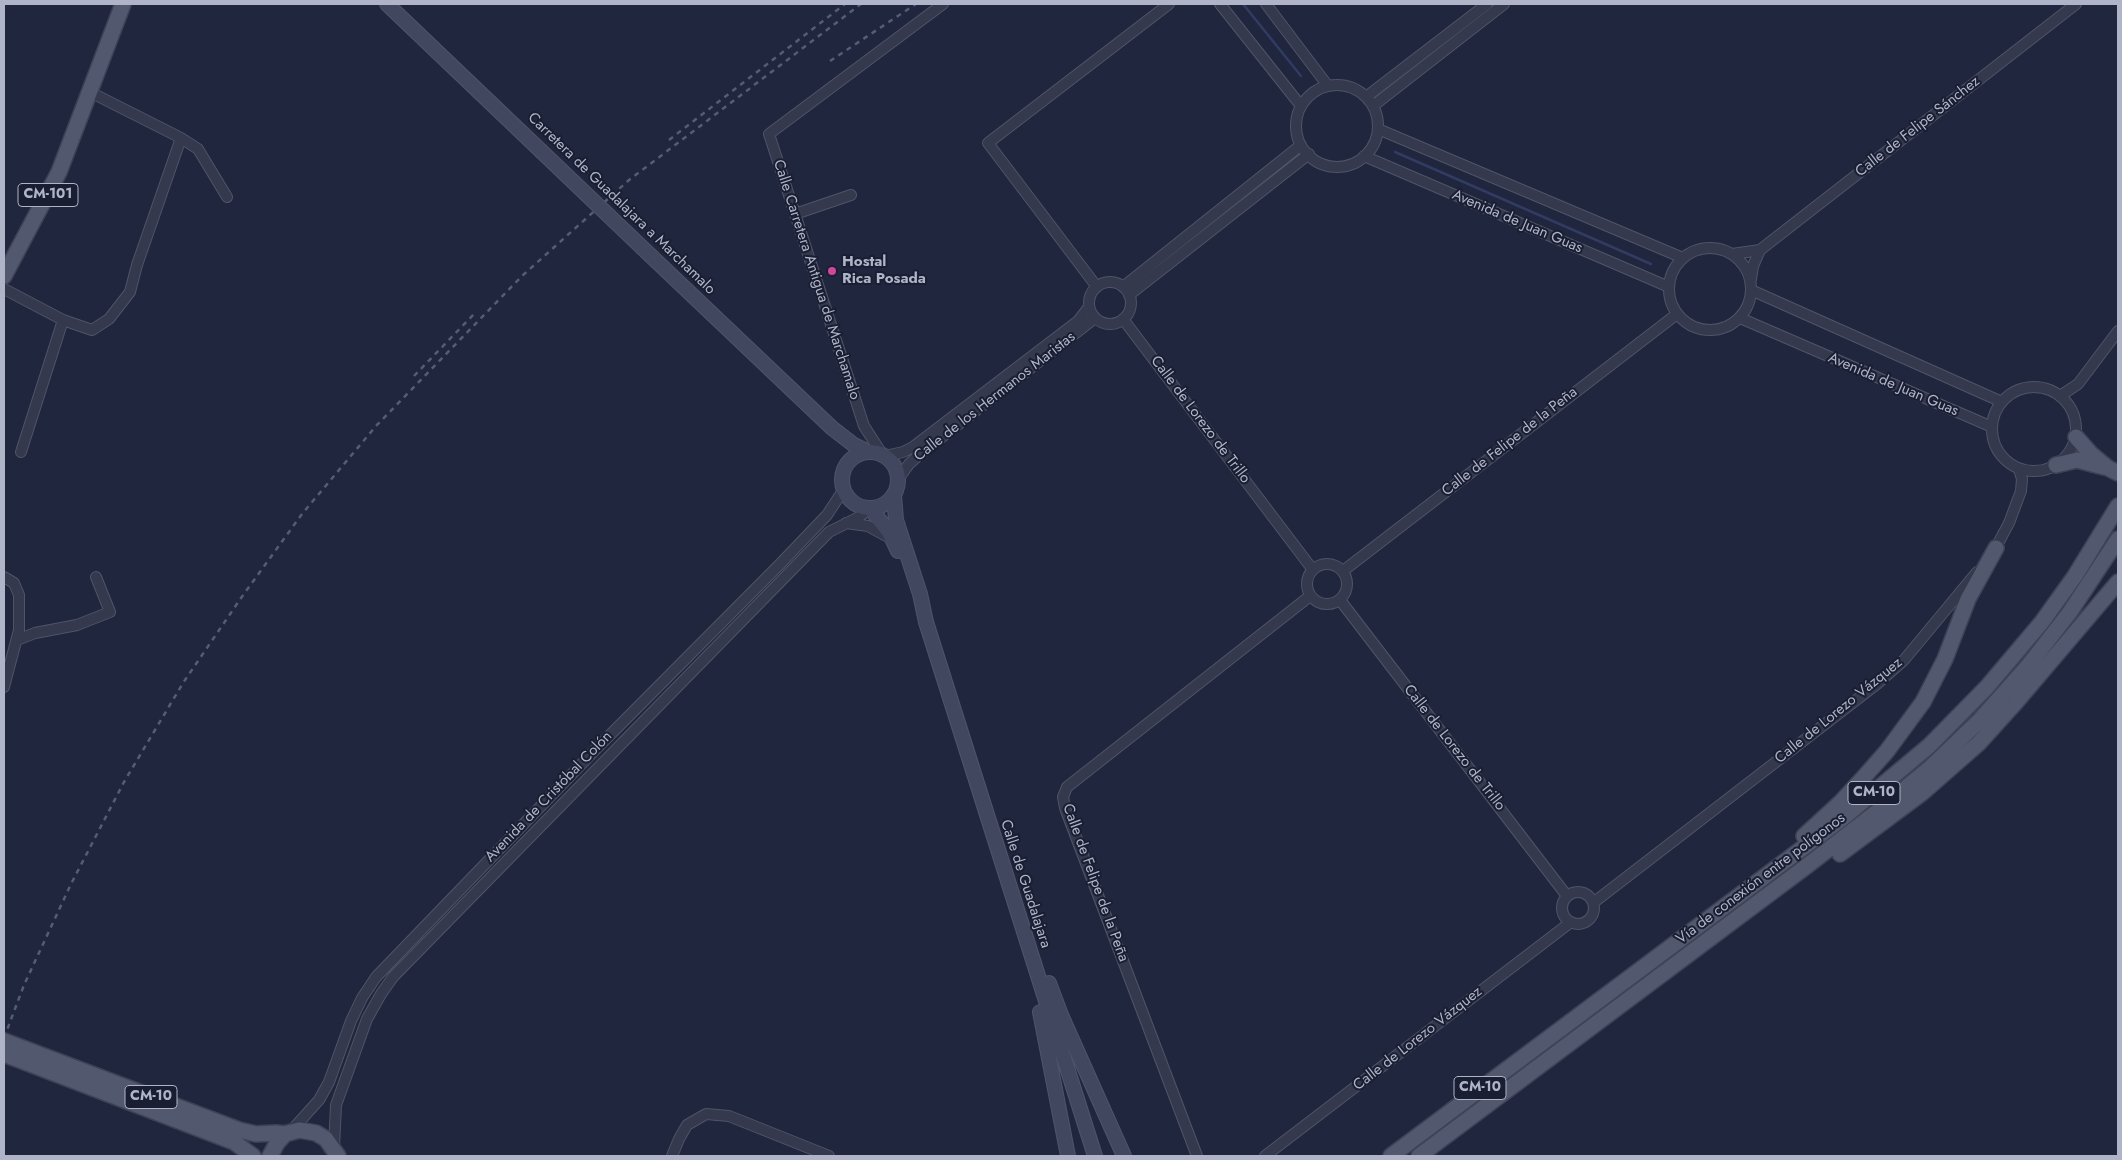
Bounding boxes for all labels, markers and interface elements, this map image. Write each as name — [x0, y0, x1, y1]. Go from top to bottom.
street label: Calle de Felipe Sánchez — [1852, 73, 1984, 181]
street label: Carretera de Guadalajara a Marchamalo — [523, 109, 719, 299]
street label: Calle Carretera Antigua de Marchamalo — [769, 158, 863, 402]
road number: CM-101 — [18, 184, 78, 206]
street label: Avenida de Juan Guas — [1449, 186, 1585, 258]
place label: Hostal Rica Posada — [842, 253, 926, 288]
marker: Hostal Rica Posada — [826, 265, 838, 277]
street label: Calle de los Hermanos Maristas — [911, 328, 1079, 466]
street label: Avenida de Juan Guas — [1825, 349, 1961, 421]
street label: Calle de Lorezo de Trillo — [1146, 353, 1254, 487]
street label: Calle de Felipe de la Peña — [1439, 384, 1581, 500]
street label: Calle de Lorezo Vázquez — [1772, 654, 1906, 768]
street label: Calle de Lorezo de Trillo — [1399, 681, 1509, 815]
street label: Avenida de Cristóbal Colón — [482, 728, 616, 866]
road number: CM-10 — [1848, 781, 1900, 804]
street label: Calle de Felipe de la Peña — [1058, 802, 1132, 964]
street label: Vía de conexión entre polígonos — [1673, 810, 1849, 948]
street label: Calle de Guadalajara — [996, 818, 1054, 950]
street label: Calle de Lorezo Vázquez — [1350, 983, 1486, 1095]
road number: CM-10 — [1454, 1076, 1506, 1100]
road number: CM-10 — [125, 1086, 177, 1108]

